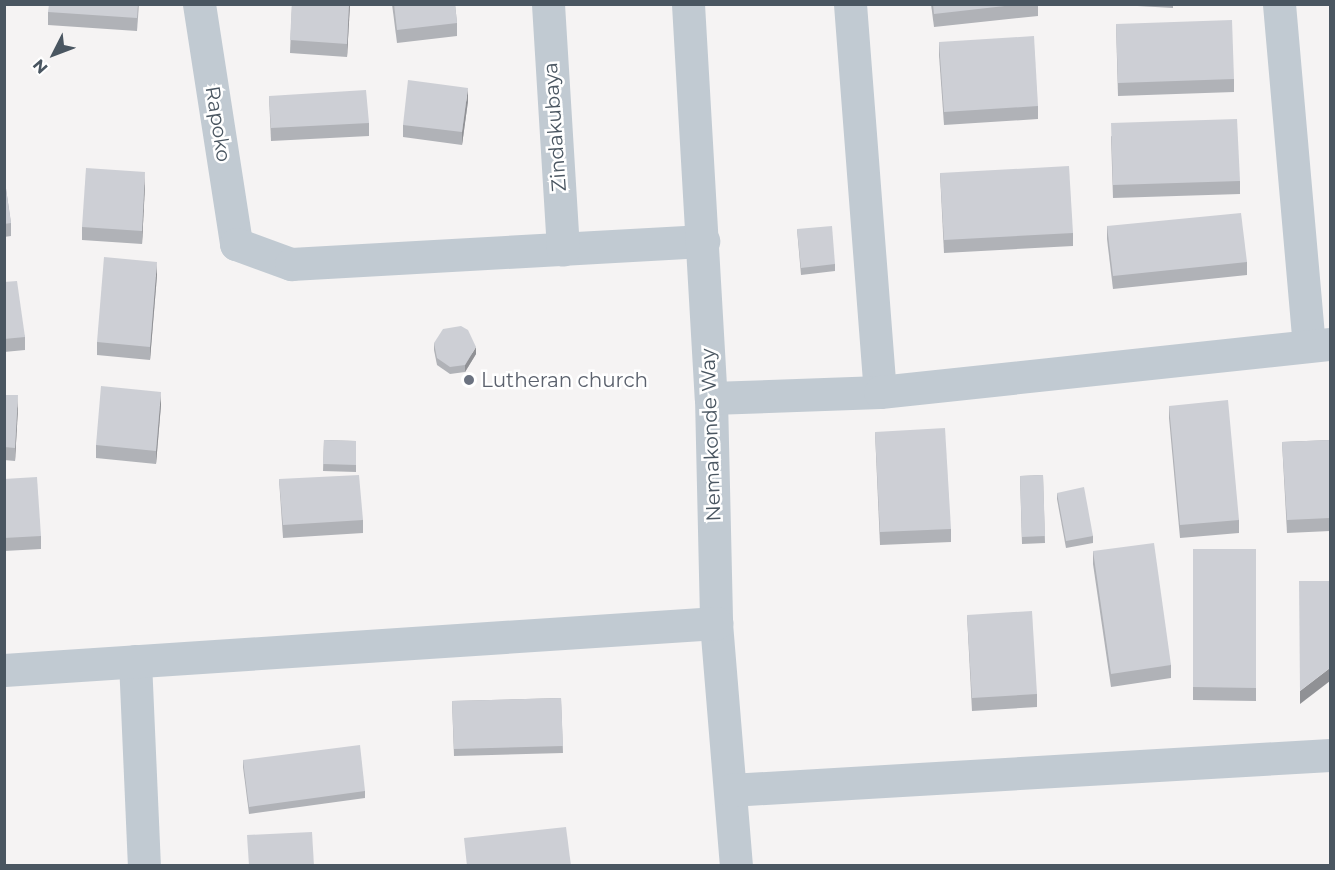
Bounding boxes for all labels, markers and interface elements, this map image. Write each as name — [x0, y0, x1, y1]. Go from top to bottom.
north arrow — [24, 24, 84, 84]
text: N — [29, 55, 52, 78]
street label: Zindakubaya — [539, 62, 571, 192]
street label: Rapoko — [200, 84, 236, 164]
street label: Nemakonde Way — [696, 348, 726, 522]
place label: Lutheran church — [481, 368, 648, 392]
marker: Lutheran church — [462, 373, 476, 387]

